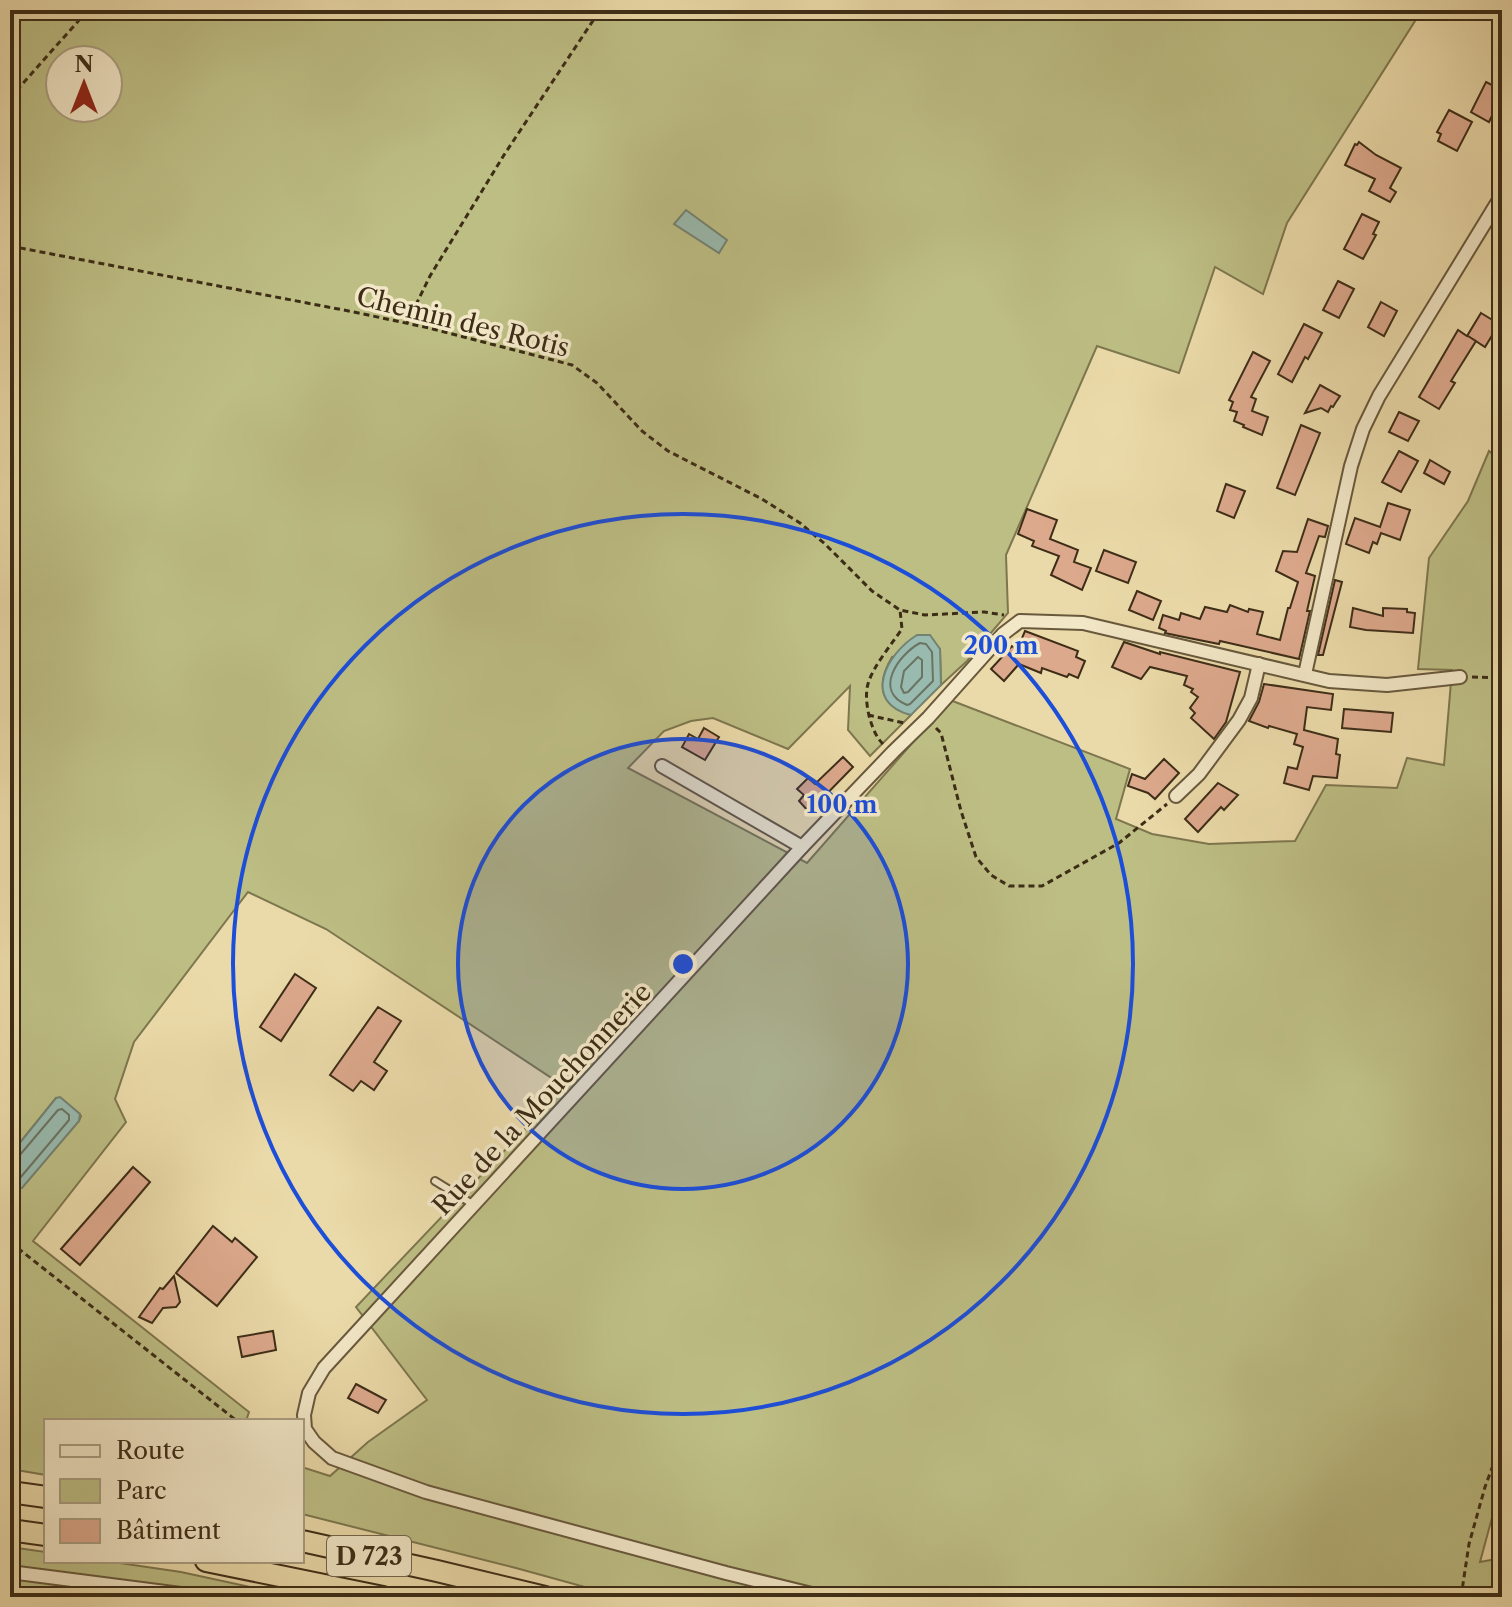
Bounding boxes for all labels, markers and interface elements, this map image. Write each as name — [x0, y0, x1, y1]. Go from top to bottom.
north arrow — [44, 44, 124, 124]
text: N — [74, 51, 94, 78]
street label: Chemin des Rotis — [353, 280, 573, 364]
text: 200 m — [964, 631, 1038, 660]
text: 100 m — [806, 790, 878, 819]
centre of rings — [669, 950, 697, 978]
street label: Rue de la Mouchonnerie — [426, 976, 658, 1222]
legend — [44, 1419, 304, 1563]
text: Route — [116, 1436, 185, 1465]
text: Parc — [116, 1476, 167, 1505]
text: Bâtiment — [116, 1516, 221, 1545]
road number: D 723 — [327, 1536, 411, 1576]

